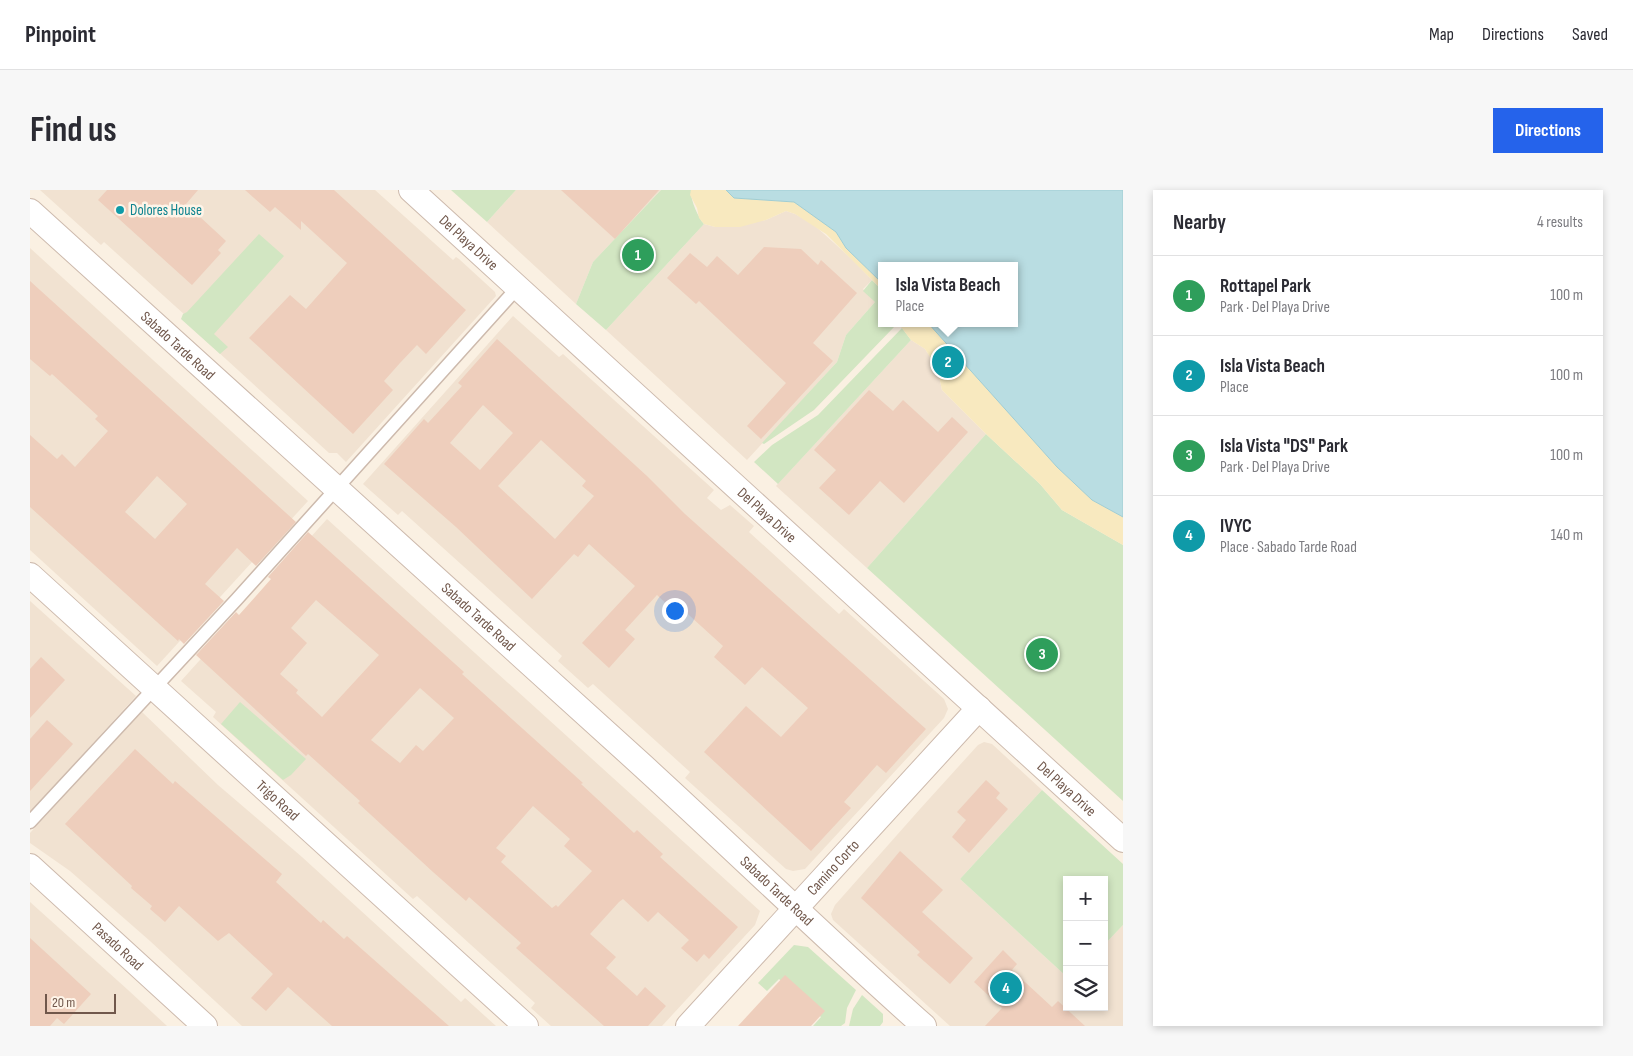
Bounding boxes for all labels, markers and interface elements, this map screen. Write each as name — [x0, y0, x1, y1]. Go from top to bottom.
text: Pinpoint — [25, 20, 96, 49]
text: Map — [1429, 24, 1454, 45]
text: Directions — [1482, 24, 1544, 45]
text: Saved — [1572, 24, 1608, 45]
button: Directions — [1493, 108, 1603, 153]
text: Find us — [30, 109, 117, 152]
place label: Dolores House — [130, 201, 202, 220]
marker: Dolores House — [114, 204, 126, 216]
text: Nearby — [1173, 210, 1226, 235]
street label: Del Playa Drive — [435, 211, 502, 274]
text: 4 results — [1537, 213, 1583, 232]
pin: 1 — [622, 236, 654, 274]
popup — [878, 262, 1018, 327]
text: Isla Vista Beach — [896, 274, 1000, 297]
text: Rottapel Park — [1220, 275, 1311, 298]
text: 1 — [1186, 286, 1192, 305]
text: 100 m — [1550, 286, 1583, 305]
text: Place — [896, 297, 924, 316]
text: Park · Del Playa Drive — [1220, 298, 1330, 317]
street label: Sabado Tarde Road — [137, 307, 219, 384]
pin: 2 — [932, 343, 964, 381]
text: Isla Vista Beach — [1220, 355, 1325, 378]
text: 2 — [1185, 366, 1193, 385]
text: 100 m — [1550, 366, 1583, 385]
text: Place — [1220, 378, 1249, 397]
text: Isla Vista "DS" Park — [1220, 435, 1348, 458]
text: 3 — [1185, 446, 1193, 465]
text: 100 m — [1550, 446, 1583, 465]
text: Park · Del Playa Drive — [1220, 458, 1330, 477]
street label: Del Playa Drive — [733, 483, 800, 547]
text: IVYC — [1220, 515, 1252, 538]
text: 4 — [1185, 526, 1193, 545]
text: 140 m — [1551, 526, 1583, 545]
text: Place · Sabado Tarde Road — [1220, 538, 1357, 557]
street label: Sabado Tarde Road — [437, 578, 520, 655]
your location — [662, 598, 688, 624]
pin: 3 — [1026, 635, 1058, 673]
street label: Del Playa Drive — [1033, 757, 1100, 820]
street label: Trigo Road — [252, 776, 303, 825]
street label: Camino Corto — [803, 836, 863, 899]
street label: Sabado Tarde Road — [736, 852, 818, 930]
map controls — [1063, 876, 1108, 1011]
button: + — [1063, 876, 1108, 921]
street label: Pasado Road — [88, 918, 147, 975]
button: − — [1063, 921, 1108, 966]
button: layers — [1063, 966, 1108, 1011]
pin: 4 — [990, 969, 1022, 1007]
scale bar — [45, 991, 116, 1014]
text: 20 m — [52, 994, 75, 1011]

